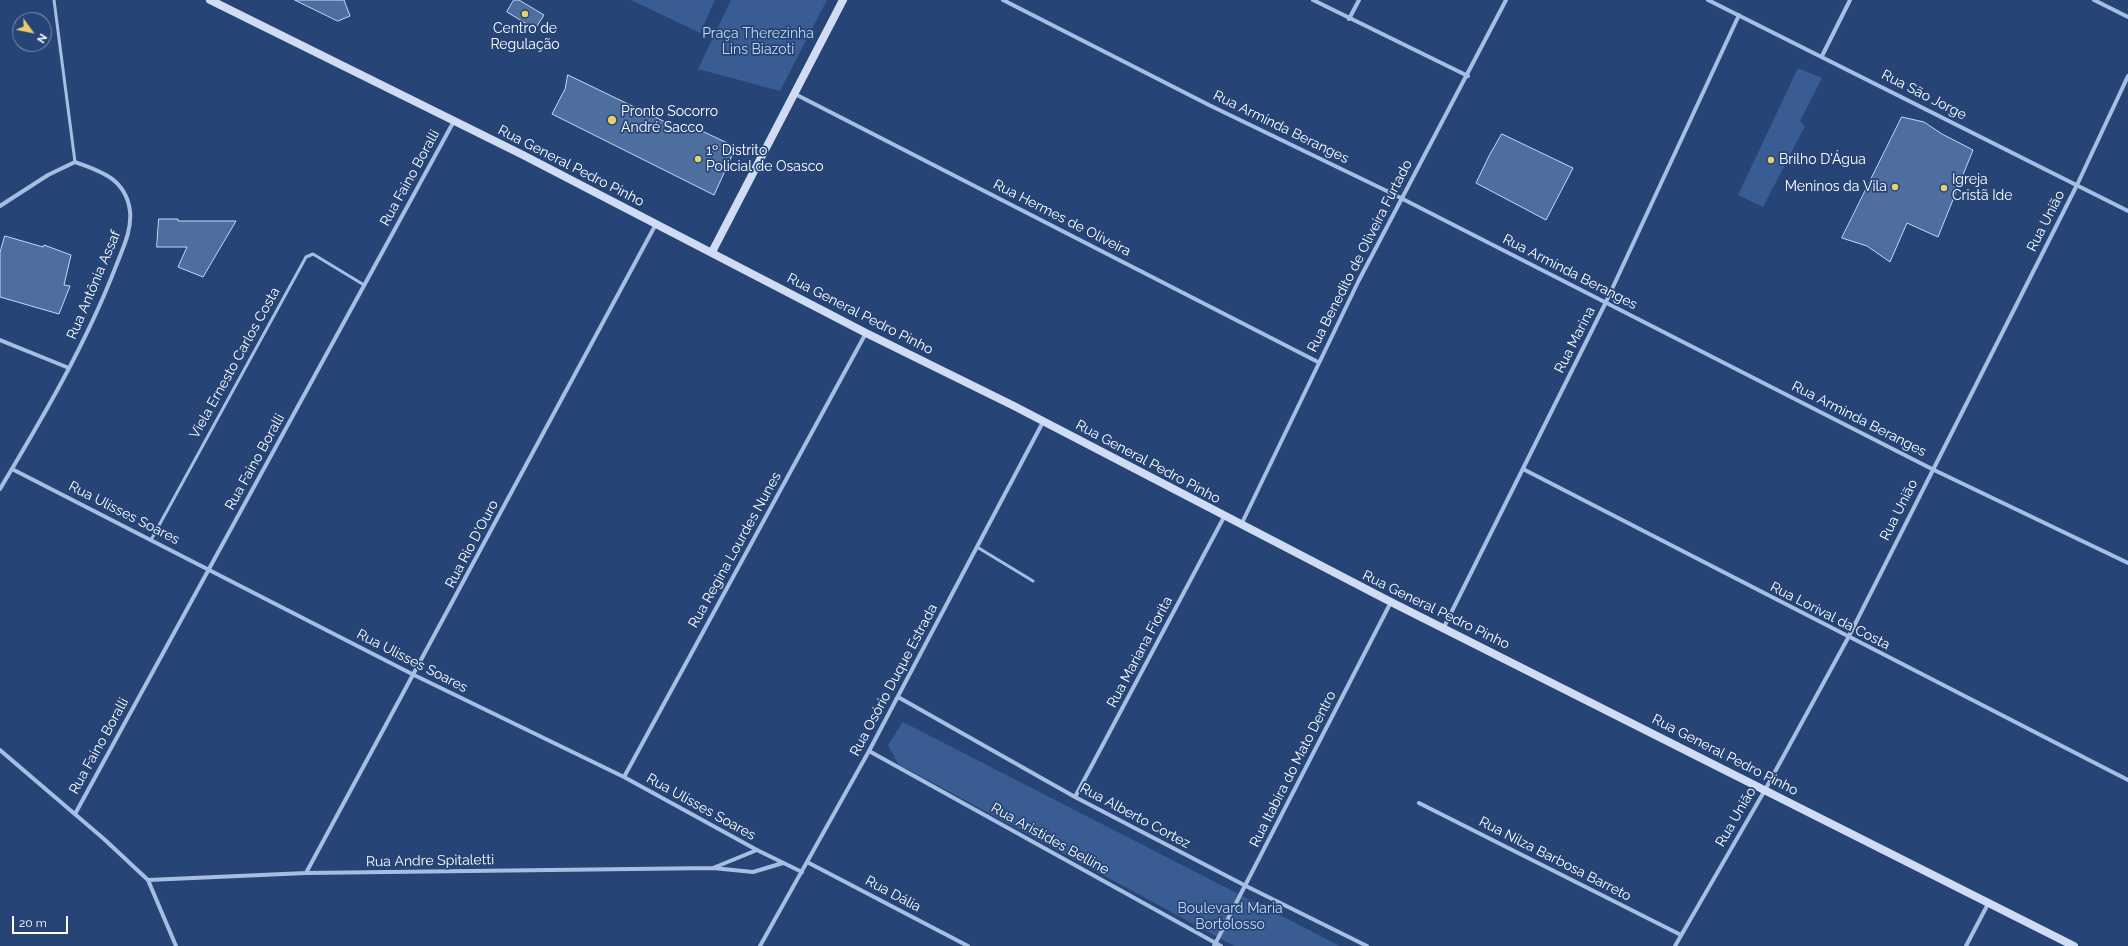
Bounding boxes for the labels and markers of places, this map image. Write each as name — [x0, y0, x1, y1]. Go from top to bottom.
marker: Centro de Regulação — [520, 9, 530, 19]
place label: Centro de Regulação — [490, 21, 560, 54]
place label: Pronto Socorro André Sacco — [621, 104, 718, 136]
marker: Pronto Socorro André Sacco — [606, 114, 618, 126]
place label: 1º Distrito Policial de Osasco — [706, 143, 824, 176]
place label: Brilho D'Água — [1779, 152, 1866, 168]
marker: 1º Distrito Policial de Osasco — [693, 154, 703, 164]
marker: Brilho D'Água — [1766, 155, 1776, 165]
place label: Igreja Cristã Ide — [1952, 172, 2013, 204]
place label: Meninos da Vila — [1785, 179, 1887, 195]
marker: Meninos da Vila — [1890, 182, 1900, 192]
marker: Igreja Cristã Ide — [1939, 183, 1949, 193]

